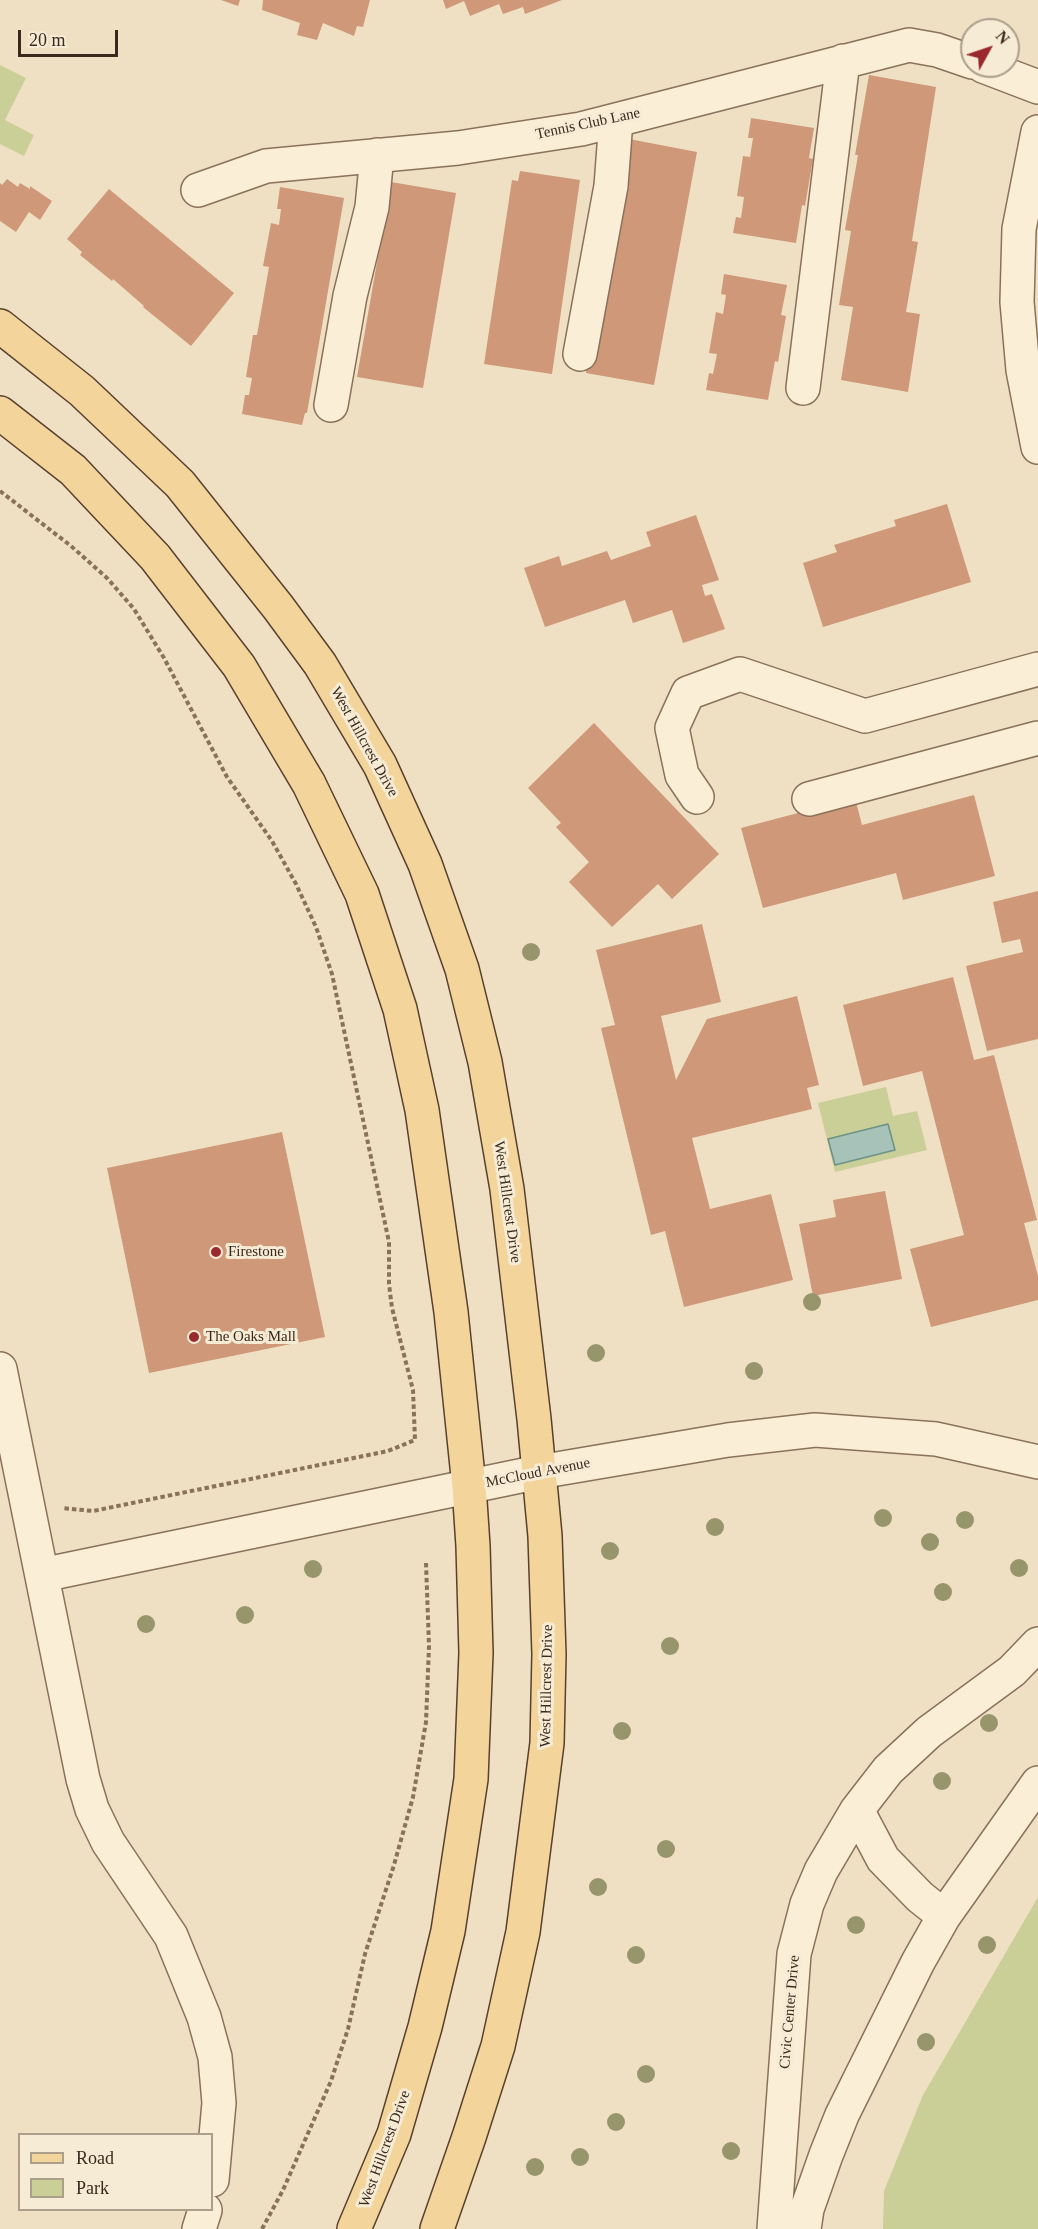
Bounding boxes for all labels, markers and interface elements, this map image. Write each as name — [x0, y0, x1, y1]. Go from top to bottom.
scale bar — [21, 18, 122, 56]
north arrow — [960, 18, 1020, 78]
text: N — [992, 28, 1013, 47]
text: 20 m — [29, 30, 66, 50]
street label: Tennis Club Lane — [534, 104, 642, 144]
street label: West Hillcrest Drive — [326, 684, 402, 800]
street label: West Hillcrest Drive — [490, 1140, 524, 1264]
place label: Firestone — [228, 1243, 284, 1261]
marker: Firestone — [209, 1245, 223, 1259]
place label: The Oaks Mall — [206, 1328, 296, 1346]
marker: The Oaks Mall — [187, 1330, 201, 1344]
street label: McCloud Avenue — [484, 1454, 592, 1492]
street label: West Hillcrest Drive — [537, 1624, 557, 1748]
street label: Civic Center Drive — [776, 1954, 804, 2070]
street label: West Hillcrest Drive — [356, 2088, 414, 2210]
legend — [18, 2133, 213, 2211]
text: Road — [76, 2148, 114, 2168]
text: Park — [76, 2178, 109, 2198]

